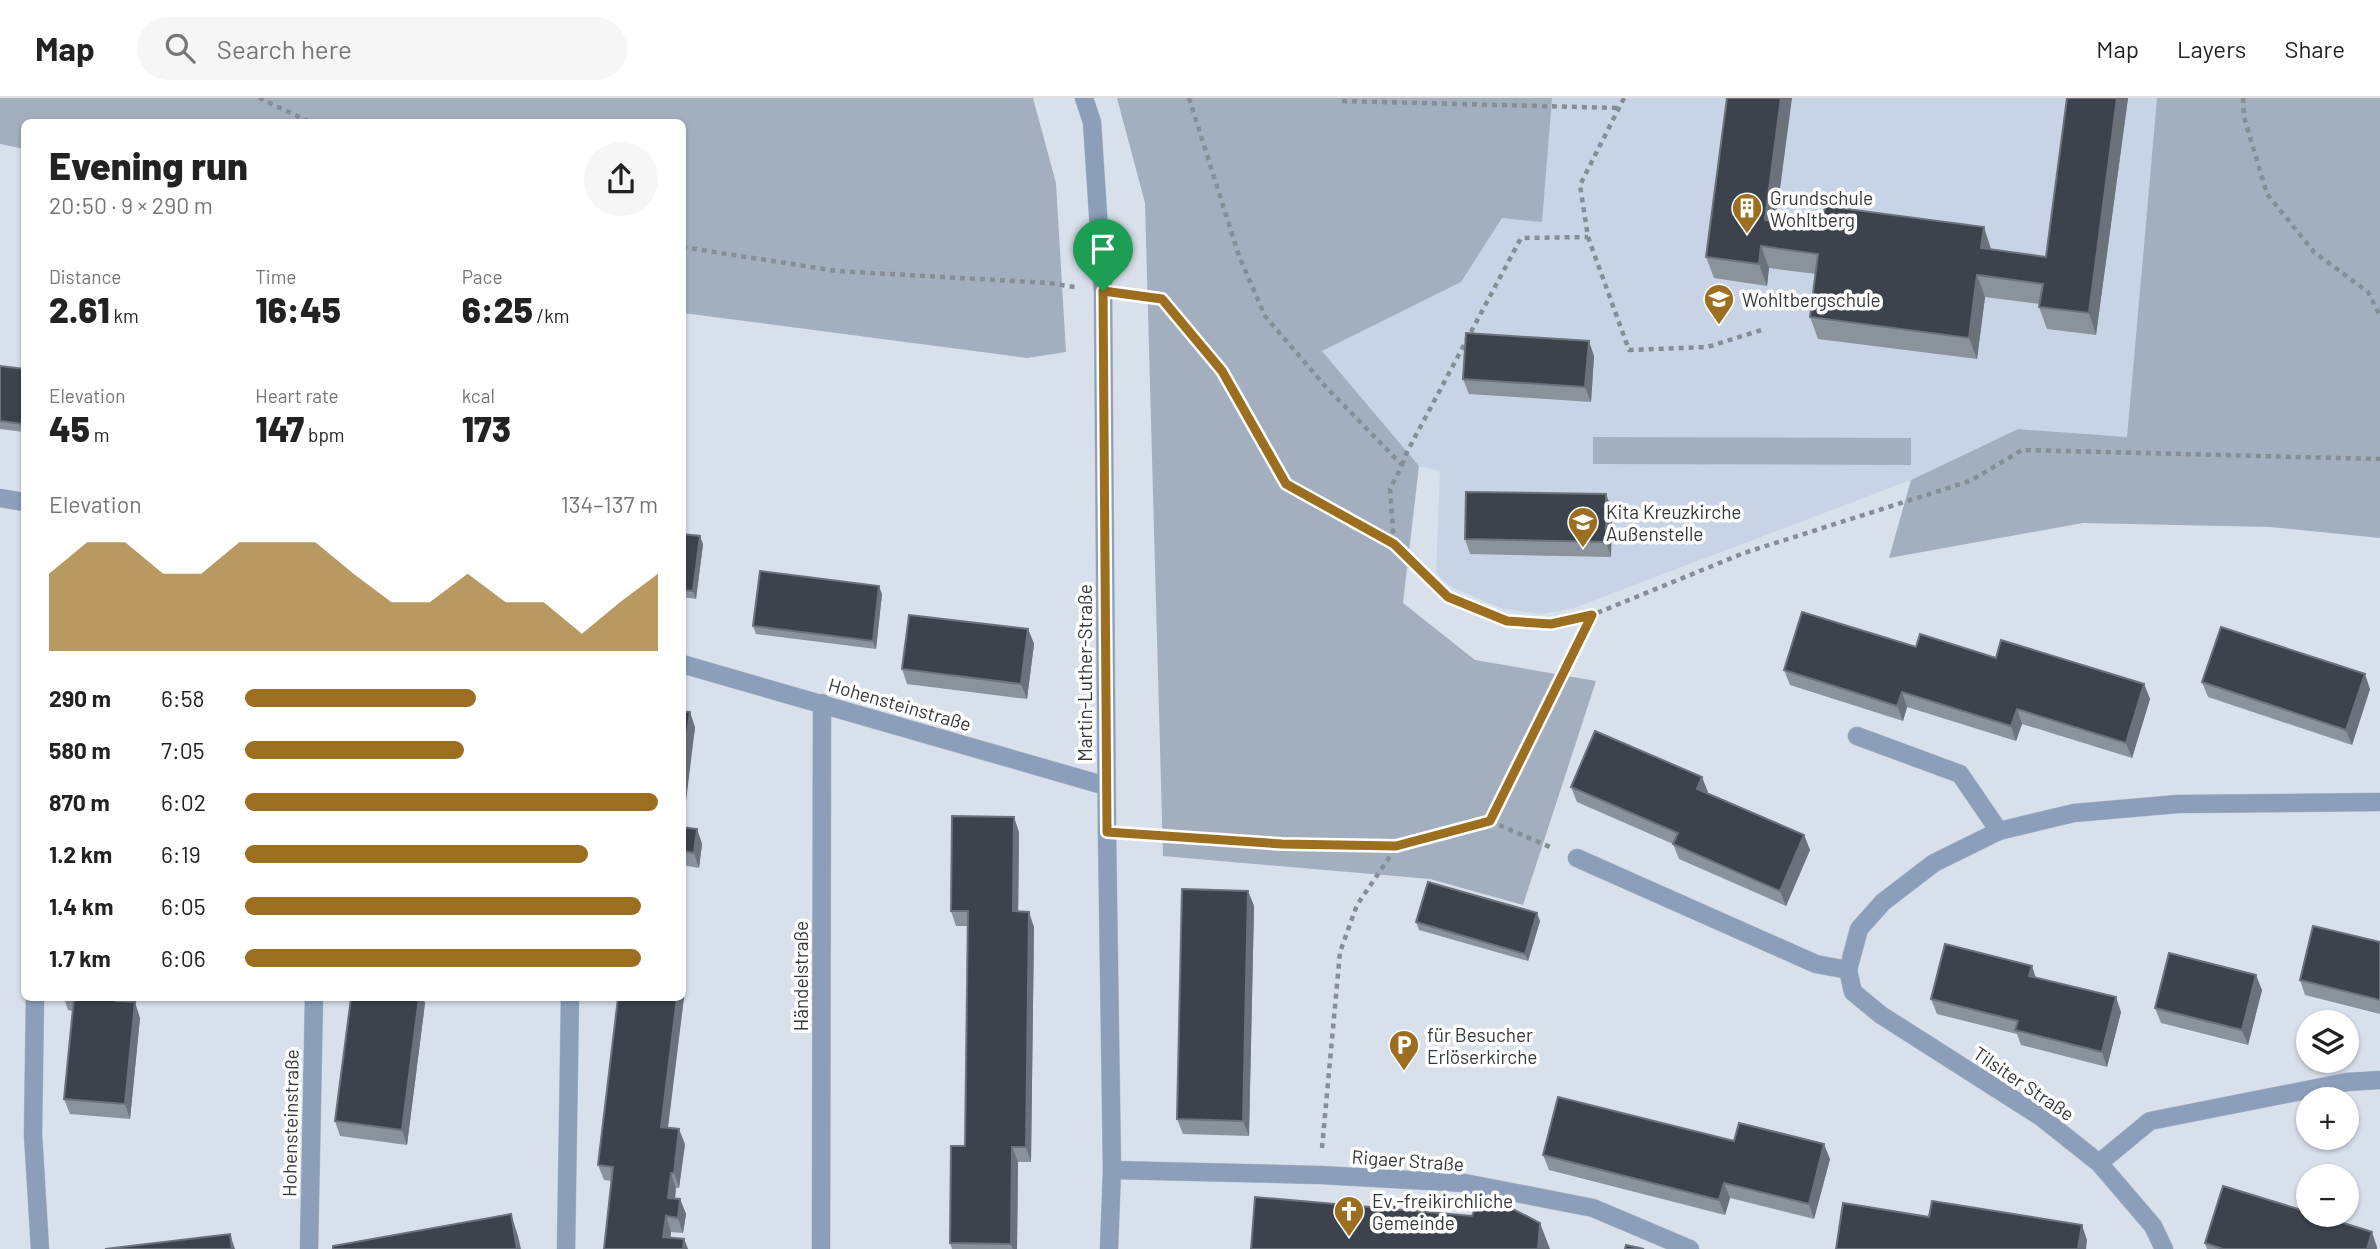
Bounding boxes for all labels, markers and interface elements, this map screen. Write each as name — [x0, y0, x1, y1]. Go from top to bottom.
search box — [137, 17, 627, 80]
text: Map — [35, 28, 95, 68]
icon: search — [161, 29, 199, 67]
text: Search here — [217, 33, 352, 64]
text: Map — [2096, 34, 2139, 63]
text: Layers — [2177, 34, 2246, 63]
text: Share — [2284, 34, 2345, 63]
text: Evening run — [49, 142, 248, 188]
button: share — [584, 142, 658, 216]
place label: Grundschule Wohltberg — [1770, 186, 1873, 231]
text: 20:50 · 9 × 290 m — [49, 191, 213, 219]
building icon: Grundschule Wohltberg — [1730, 191, 1764, 235]
pin — [1073, 219, 1133, 291]
icon: arrive — [1084, 230, 1122, 268]
text: Distance — [49, 265, 121, 288]
text: Time — [255, 265, 296, 288]
text: Pace — [462, 265, 503, 288]
school or university icon: Wohltbergschule — [1702, 282, 1736, 326]
text: 2.61 — [49, 288, 110, 330]
text: 16:45 — [255, 288, 341, 330]
text: 6:25 — [462, 288, 533, 330]
place label: Wohltbergschule — [1742, 288, 1881, 311]
text: km — [110, 304, 139, 327]
text: /km — [533, 304, 569, 327]
text: Elevation — [49, 384, 126, 407]
text: Heart rate — [255, 384, 339, 407]
text: kcal — [462, 384, 495, 407]
text: 45 — [49, 407, 90, 449]
text: 147 — [255, 407, 304, 449]
text: 173 — [462, 407, 511, 449]
text: m — [90, 423, 110, 446]
text: bpm — [304, 423, 345, 446]
text: Elevation — [49, 490, 142, 518]
text: 134–137 m — [561, 490, 658, 518]
place label: Kita Kreuzkirche Außenstelle — [1606, 500, 1741, 545]
school or university icon: Kita Kreuzkirche Außenstelle — [1566, 505, 1600, 549]
street label: Martin-Luther-Straße — [1073, 584, 1096, 762]
street label: Hohensteinstraße — [826, 673, 974, 735]
text: 290 m — [49, 684, 111, 712]
text: 6:58 — [161, 684, 204, 712]
text: 580 m — [49, 736, 111, 764]
text: 7:05 — [161, 736, 205, 764]
text: 870 m — [49, 788, 110, 816]
text: 6:02 — [161, 788, 206, 816]
text: 1.2 km — [49, 840, 112, 868]
text: 6:19 — [161, 840, 201, 868]
text: 1.4 km — [49, 892, 113, 920]
text: 6:05 — [161, 892, 205, 920]
street label: Händelstraße — [789, 921, 812, 1031]
text: 1.7 km — [49, 944, 111, 972]
text: 6:06 — [161, 944, 205, 972]
map controls — [2296, 1010, 2359, 1227]
button: layers — [2296, 1010, 2359, 1073]
place label: für Besucher Erlöserkirche — [1427, 1023, 1537, 1068]
parking icon: für Besucher Erlöserkirche — [1387, 1028, 1421, 1072]
street label: Tilsiter Straße — [1969, 1041, 2079, 1125]
street label: Hohensteinstraße — [277, 1049, 303, 1197]
button: + — [2296, 1087, 2359, 1150]
street label: Rigaer Straße — [1351, 1145, 1465, 1175]
button: − — [2296, 1164, 2359, 1227]
place label: Ev.-freikirchliche Gemeinde — [1372, 1189, 1513, 1234]
church icon: Ev.-freikirchliche Gemeinde — [1332, 1194, 1366, 1238]

